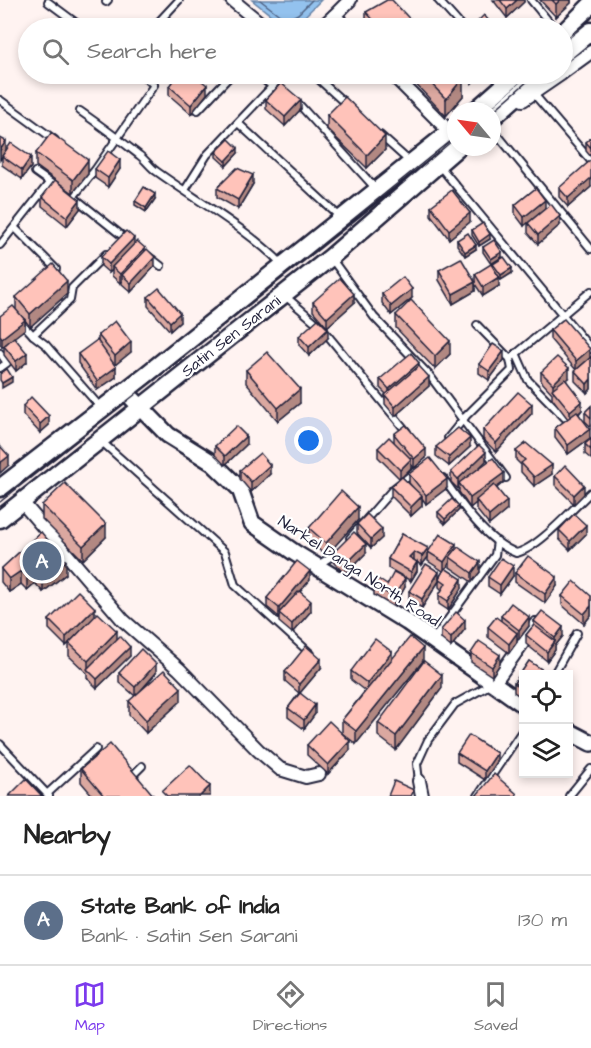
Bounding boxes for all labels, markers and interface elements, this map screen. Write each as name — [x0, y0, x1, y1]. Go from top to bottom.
search box — [18, 18, 573, 84]
icon: search — [39, 35, 72, 68]
text: Search here — [87, 36, 217, 67]
north arrow — [447, 102, 501, 156]
street label: Satin Sen Sarani — [177, 290, 286, 382]
your location — [294, 426, 323, 455]
street label: Narkel Danga North Road — [273, 510, 444, 633]
pin: A — [22, 538, 62, 584]
map controls — [519, 670, 573, 778]
button: locate — [519, 670, 573, 724]
button: layers — [519, 724, 573, 778]
text: Nearby — [24, 817, 111, 853]
text: State Bank of India — [81, 891, 279, 922]
text: A — [37, 906, 50, 934]
text: 130 m — [518, 906, 567, 934]
text: Bank · Satin Sen Sarani — [81, 922, 298, 950]
tab: Map — [73, 978, 106, 1036]
tab: Directions — [253, 978, 327, 1036]
tab: Saved — [474, 978, 518, 1036]

